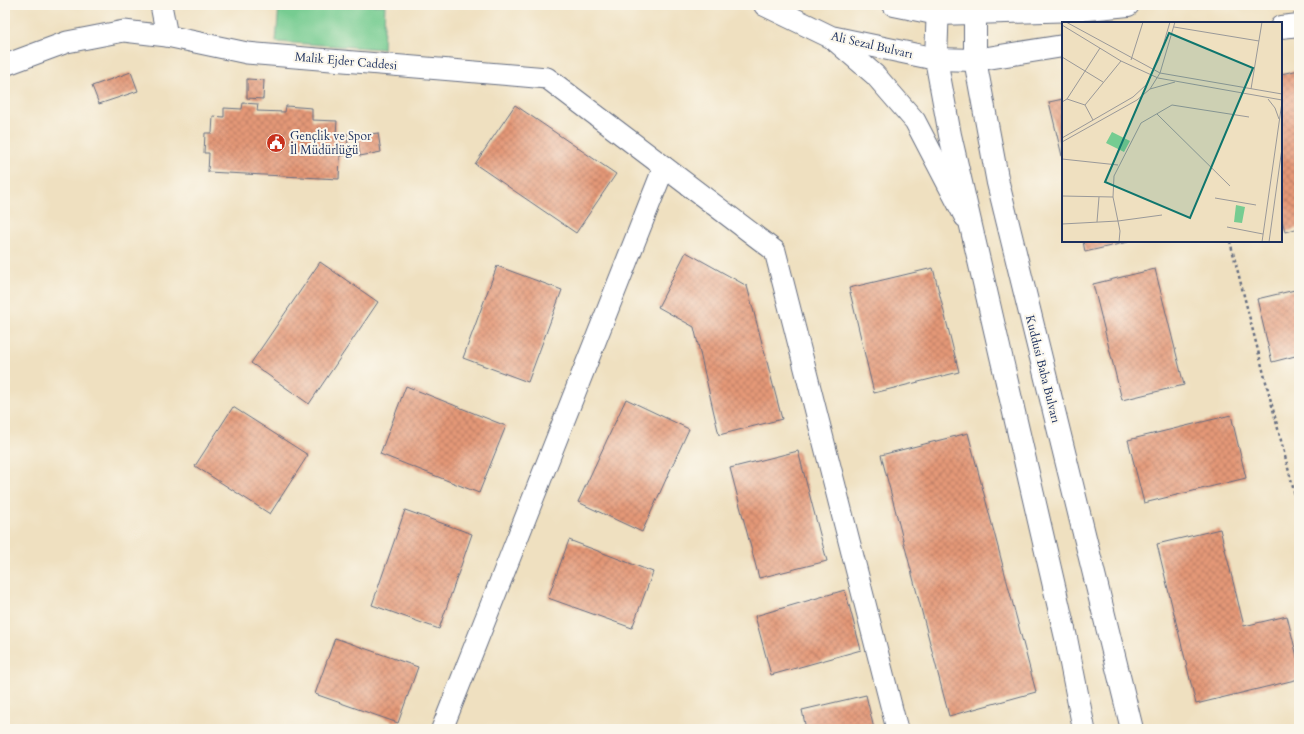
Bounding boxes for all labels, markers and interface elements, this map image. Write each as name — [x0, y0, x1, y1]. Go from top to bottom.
inset map — [1062, 22, 1282, 242]
street label: Ali Sezal Bulvarı — [830, 28, 915, 62]
street label: Malik Ejder Caddesi — [294, 49, 398, 74]
place label: Gençlik ve Spor İl Müdürlüğü — [290, 128, 372, 158]
public building icon: Gençlik ve Spor İl Müdürlüğü — [265, 132, 287, 154]
street label: Kuddusi Baba Bulvarı — [1022, 313, 1064, 425]

